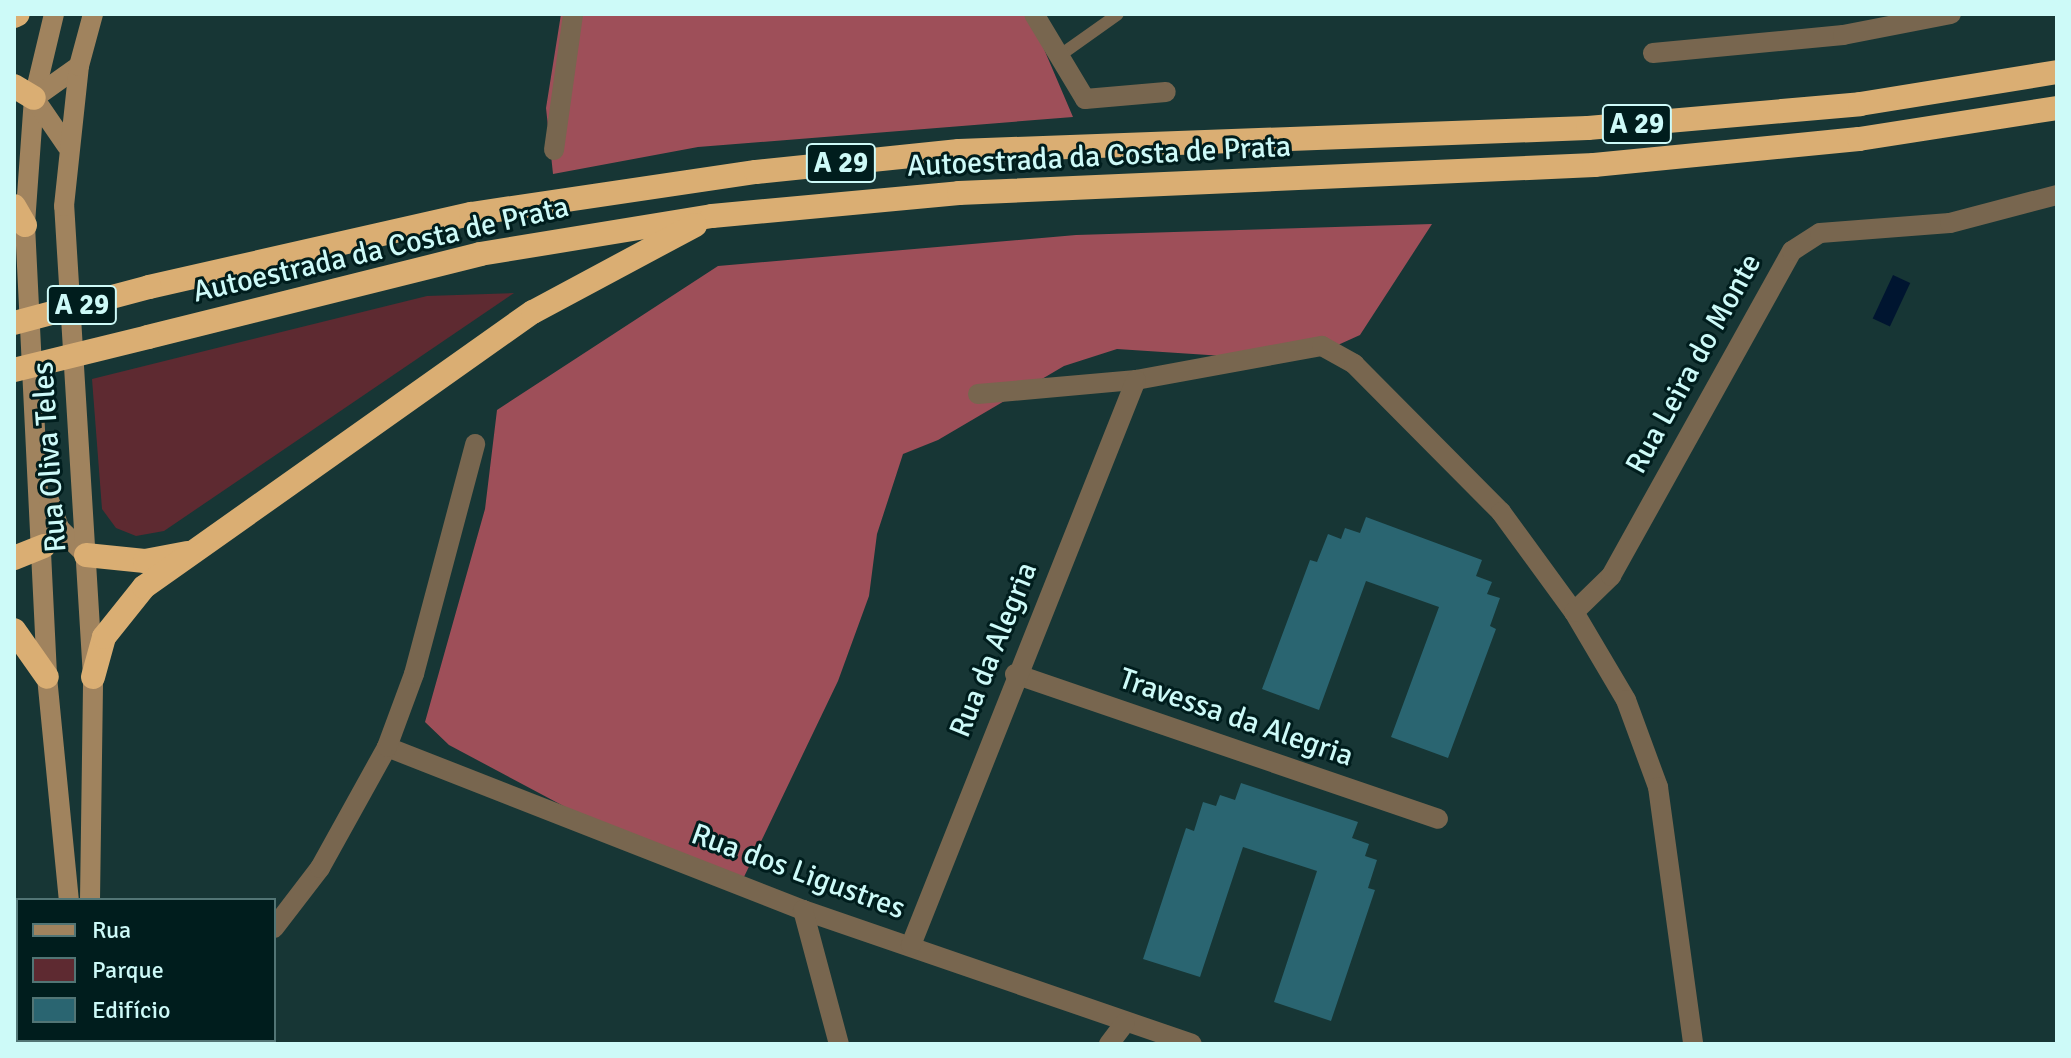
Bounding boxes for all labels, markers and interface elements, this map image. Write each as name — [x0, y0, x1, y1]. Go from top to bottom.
road number: A 29 — [1601, 100, 1673, 148]
street label: Autoestrada da Costa de Prata — [906, 129, 1292, 185]
road number: A 29 — [805, 139, 877, 187]
street label: Autoestrada da Costa de Prata — [190, 189, 572, 311]
street label: Rua Leira do Monte — [1619, 248, 1769, 480]
road number: A 29 — [46, 281, 118, 329]
street label: Rua Oliva Teles — [25, 360, 75, 554]
street label: Rua da Alegria — [943, 557, 1045, 743]
street label: Travessa da Alegria — [1114, 661, 1358, 775]
street label: Rua dos Ligustres — [686, 817, 910, 927]
legend — [16, 898, 276, 1042]
text: Rua — [92, 915, 131, 945]
text: Parque — [92, 955, 164, 985]
text: Edifício — [92, 995, 170, 1025]

